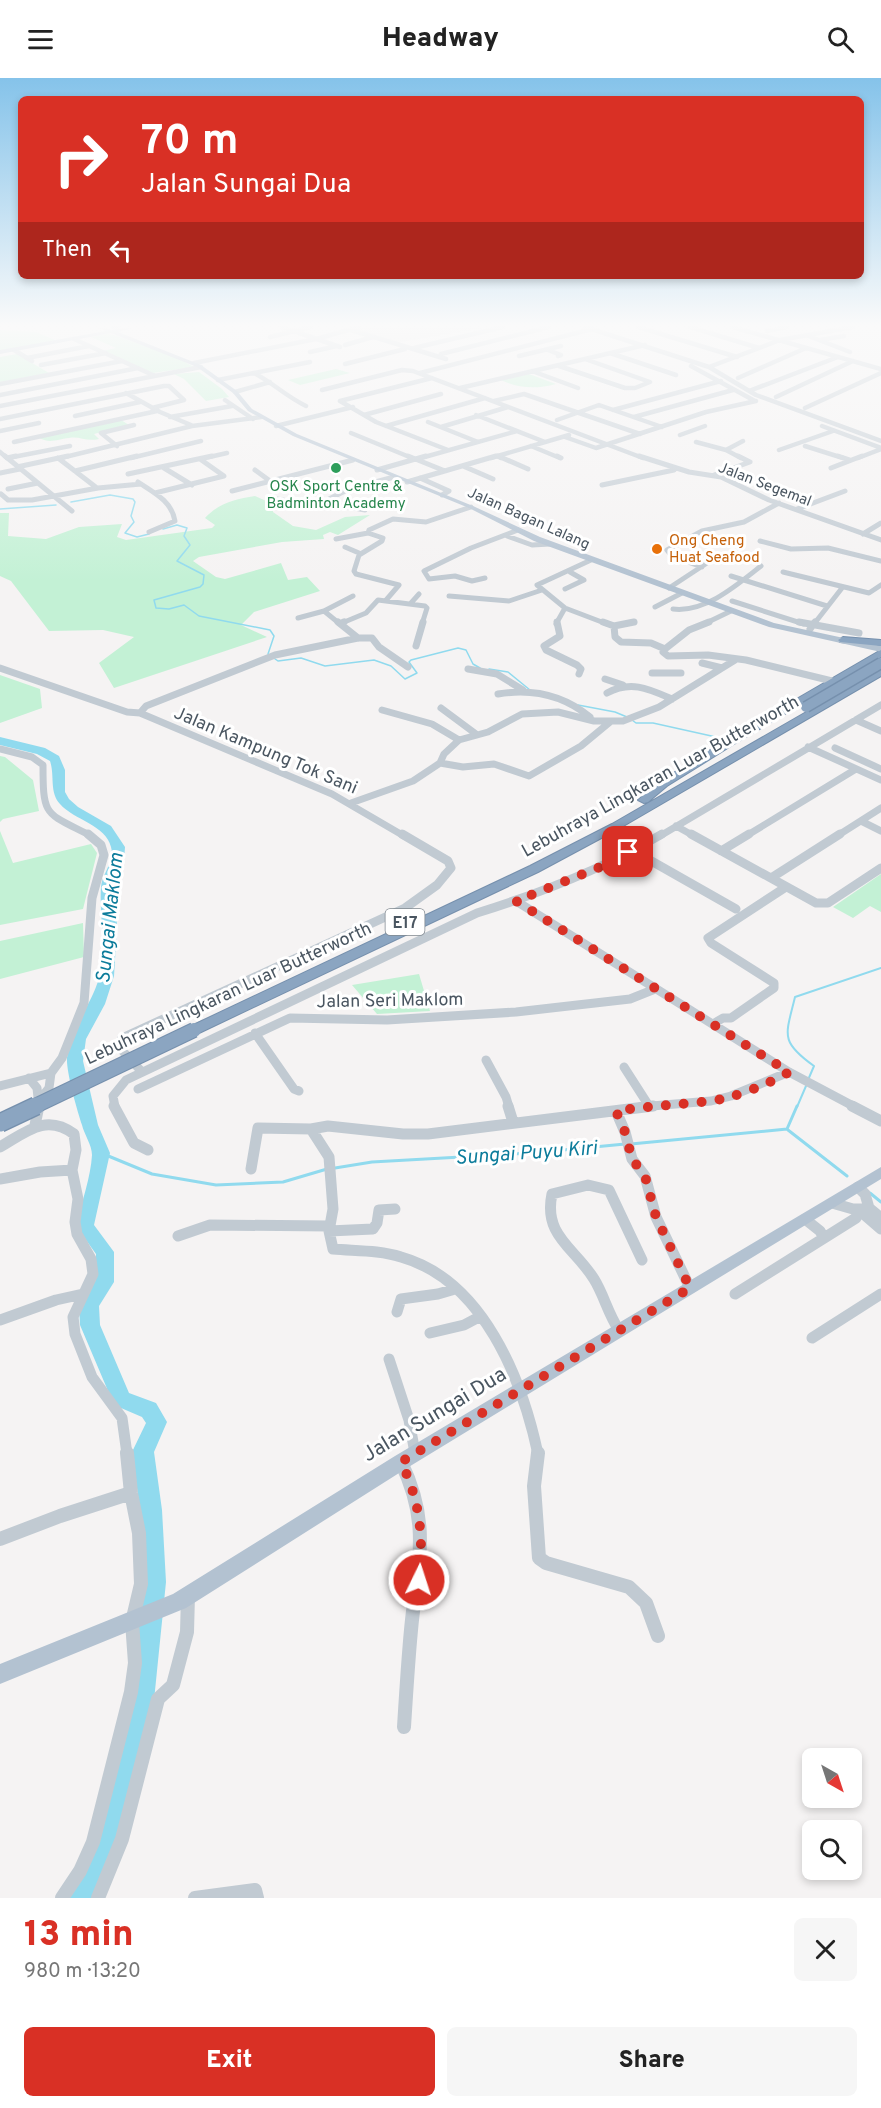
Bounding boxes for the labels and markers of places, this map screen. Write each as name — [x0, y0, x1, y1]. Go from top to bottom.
marker: OSK Sport Centre & Badminton Academy — [329, 461, 343, 475]
place label: OSK Sport Centre & Badminton Academy — [266, 478, 406, 514]
place label: Ong Cheng Huat Seafood — [669, 532, 760, 568]
marker: Ong Cheng Huat Seafood — [650, 542, 664, 556]
pin — [602, 826, 653, 877]

